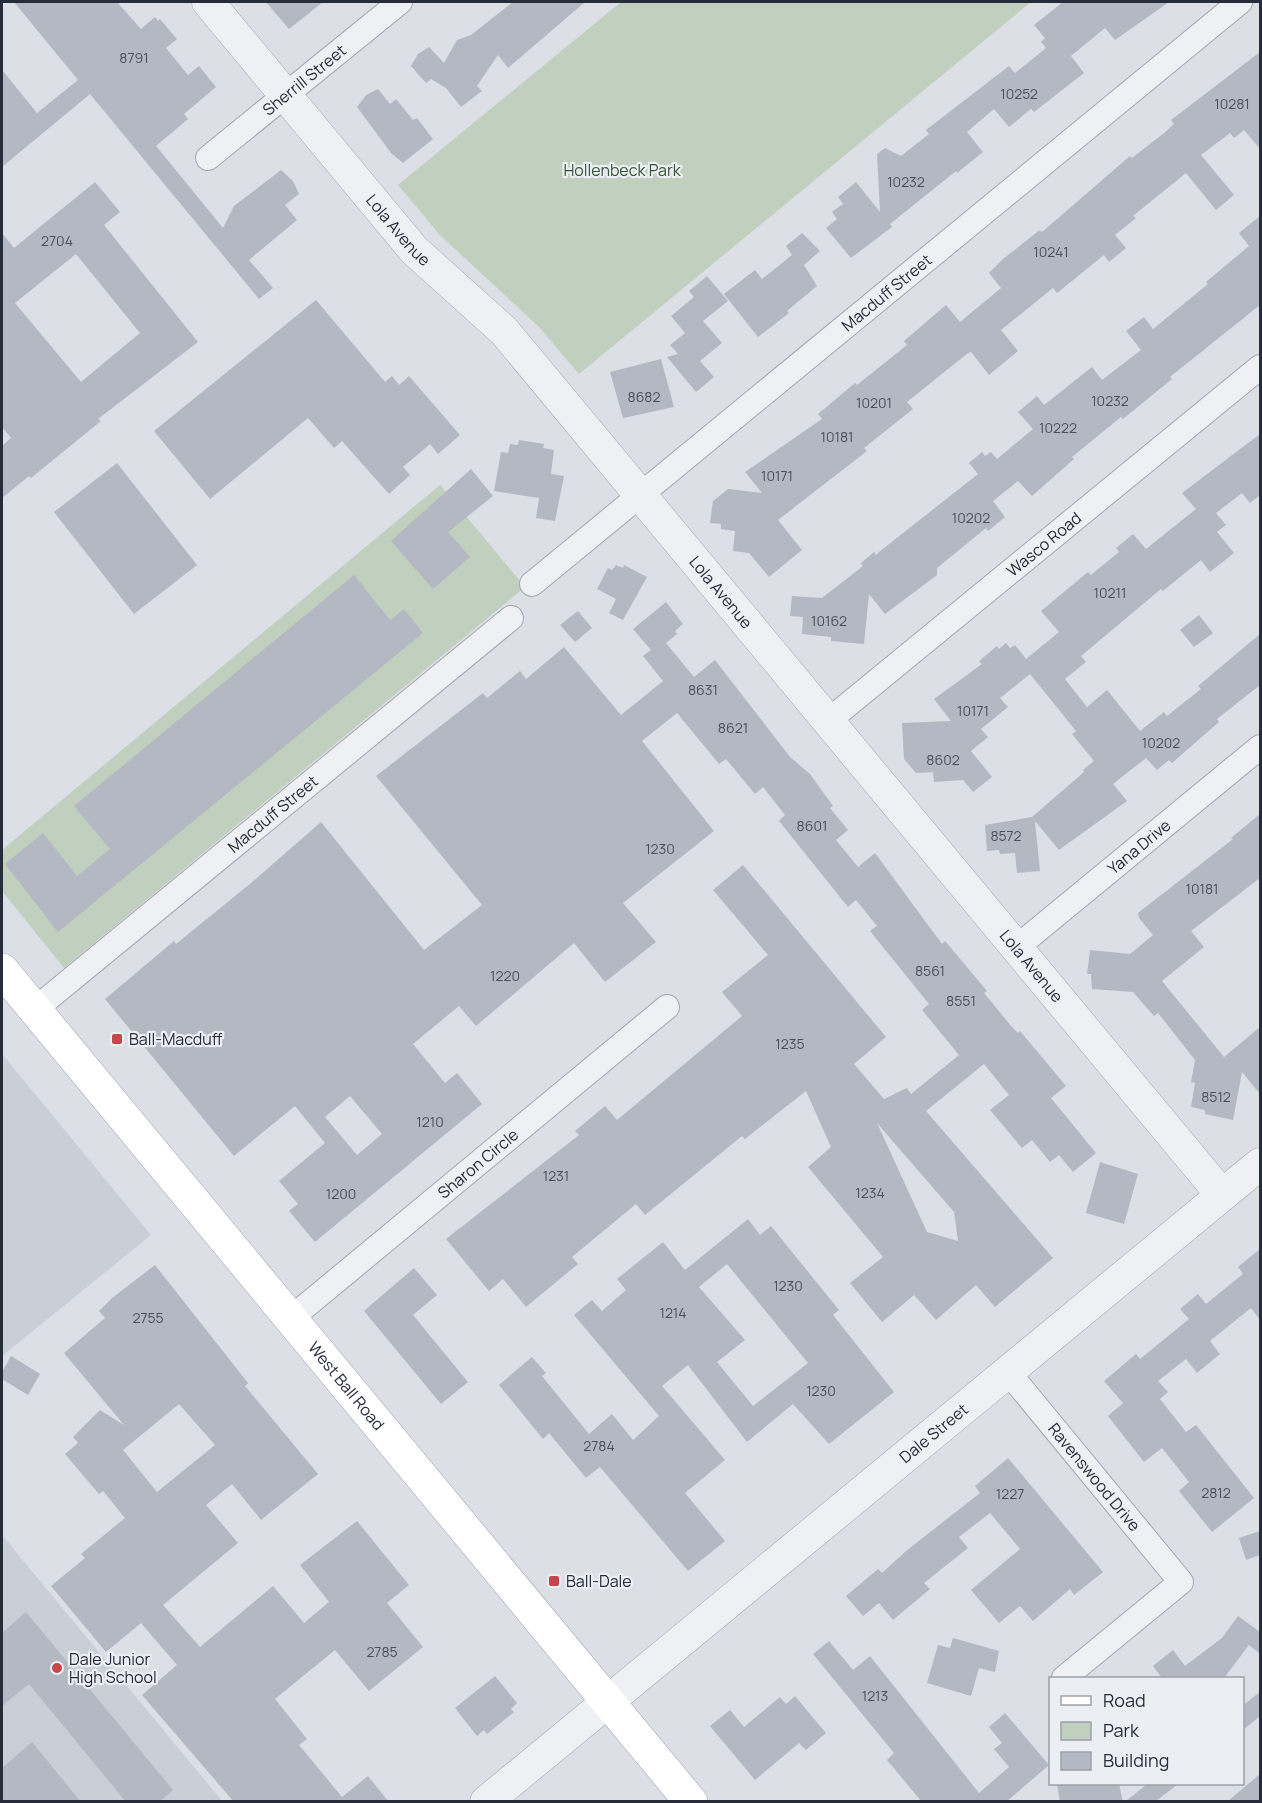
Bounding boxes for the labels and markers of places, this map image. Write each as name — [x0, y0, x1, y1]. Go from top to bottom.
place label: Ball-Macduff — [129, 1028, 223, 1050]
marker: Ball-Macduff — [110, 1032, 124, 1046]
place label: Ball-Dale — [566, 1570, 632, 1592]
marker: Ball-Dale — [547, 1574, 561, 1588]
place label: Dale Junior High School — [69, 1648, 157, 1688]
marker: Dale Junior High School — [50, 1661, 64, 1675]

